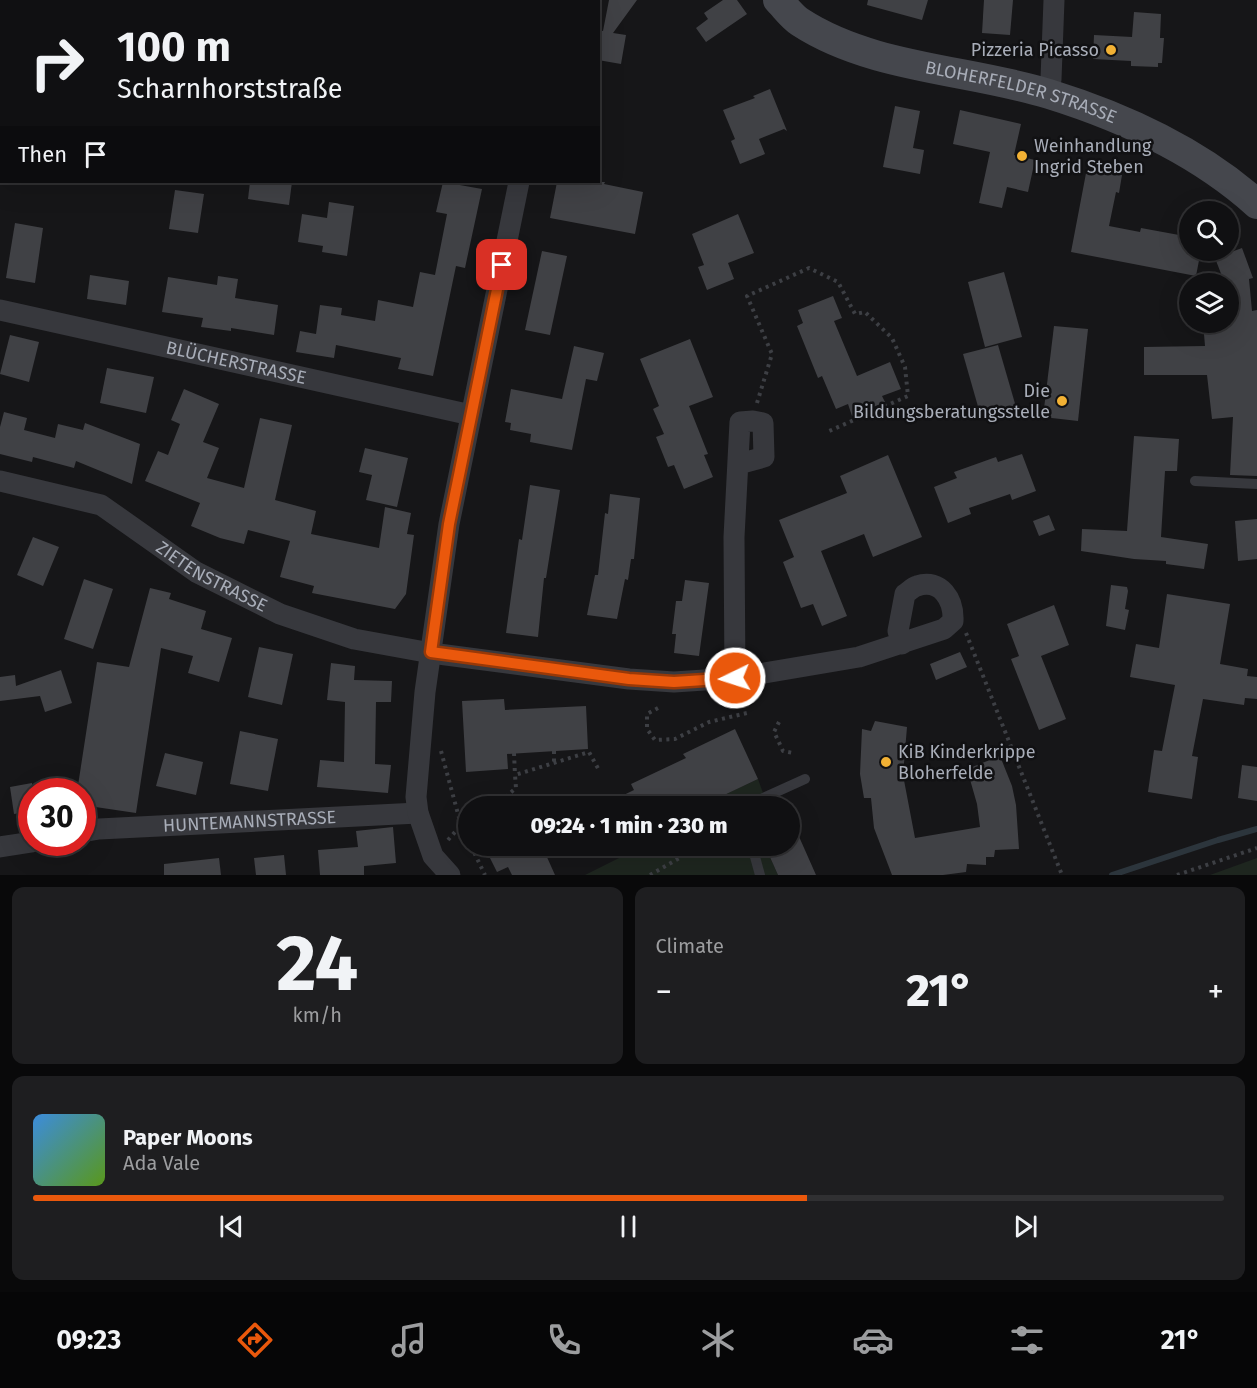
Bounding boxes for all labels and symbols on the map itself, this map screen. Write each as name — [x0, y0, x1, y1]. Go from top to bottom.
place label: Pizzeria Picasso — [971, 39, 1099, 61]
marker: Pizzeria Picasso — [1104, 43, 1118, 57]
street label: BLOHERFELDER STRASSE — [923, 56, 1120, 128]
place label: Weinhandlung Ingrid Steben — [1034, 135, 1152, 178]
marker: Weinhandlung Ingrid Steben — [1015, 149, 1029, 163]
pin — [476, 239, 527, 290]
street label: BLÜCHERSTRASSE — [164, 336, 308, 389]
place label: Die Bildungsberatungsstelle — [853, 380, 1050, 423]
marker: Die Bildungsberatungsstelle — [1055, 394, 1069, 408]
street label: ZIETENSTRASSE — [152, 536, 271, 617]
position arrow — [703, 646, 767, 710]
place label: KiB Kinderkrippe Bloherfelde — [898, 741, 1036, 784]
marker: KiB Kinderkrippe Bloherfelde — [879, 755, 893, 769]
speed limit sign: 30 — [18, 778, 96, 856]
street label: HUNTEMANNSTRASSE — [162, 806, 337, 837]

